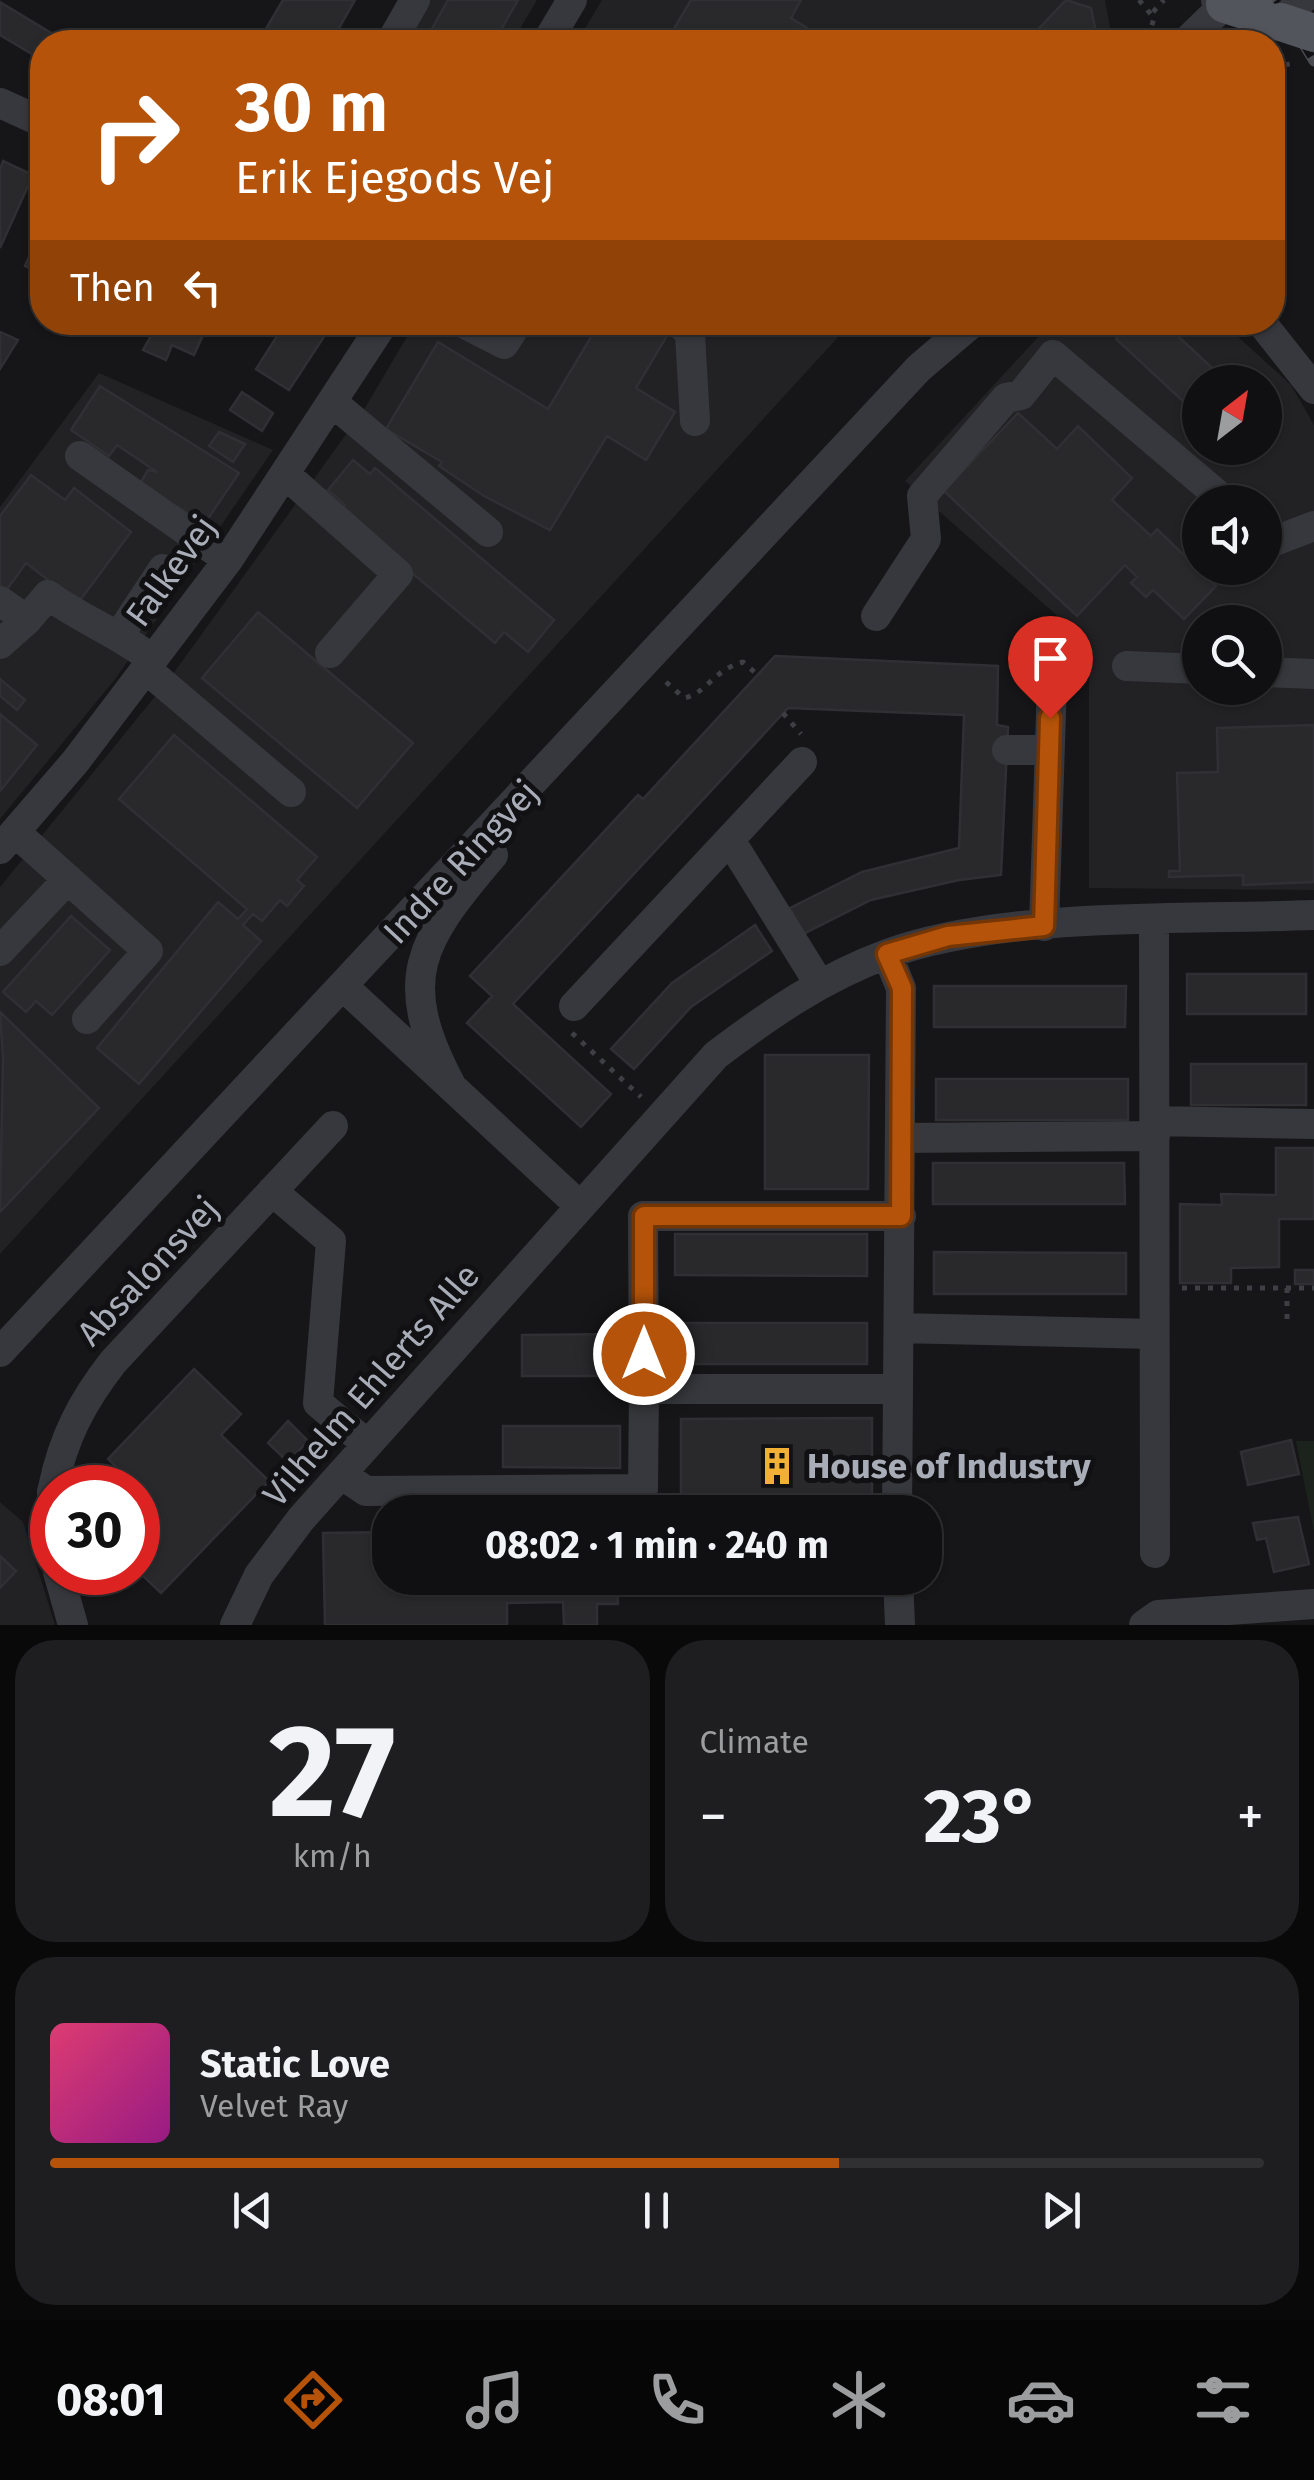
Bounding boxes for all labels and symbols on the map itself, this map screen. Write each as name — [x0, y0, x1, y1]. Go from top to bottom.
north arrow — [1182, 365, 1282, 465]
street label: Falkevej — [117, 507, 225, 635]
pin — [1008, 616, 1093, 719]
street label: Indre Ringvej — [375, 772, 547, 952]
street label: Absalonsvej — [68, 1188, 228, 1354]
street label: Vilhelm Ehlerts Alle — [254, 1255, 488, 1515]
position arrow — [592, 1302, 696, 1406]
building icon: House of Industry — [756, 1445, 798, 1487]
place label: House of Industry — [807, 1445, 1091, 1487]
speed limit sign: 30 — [30, 1465, 160, 1595]

